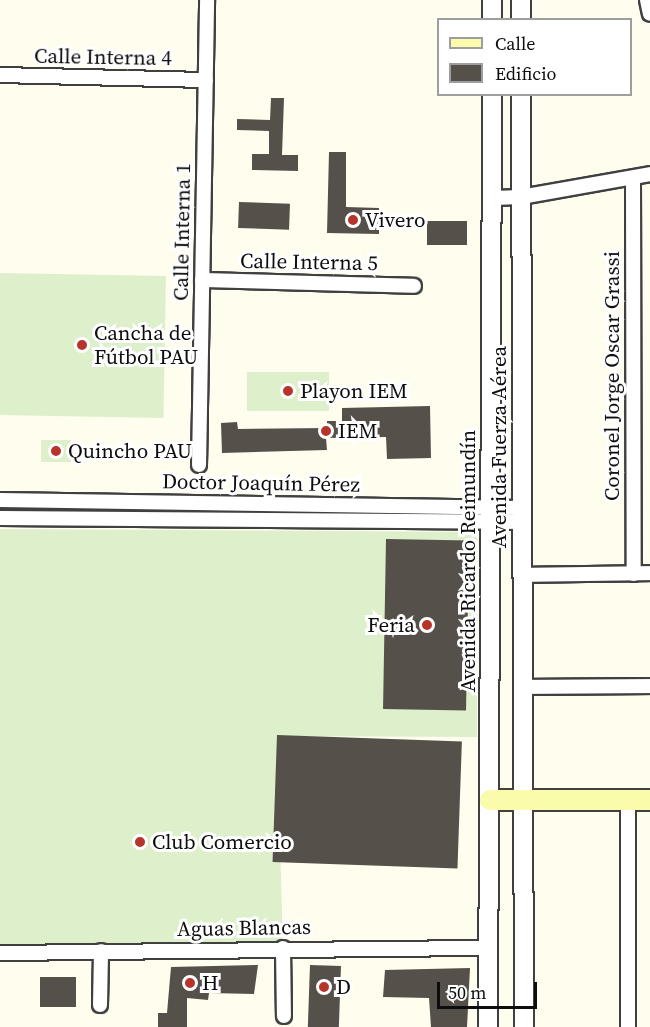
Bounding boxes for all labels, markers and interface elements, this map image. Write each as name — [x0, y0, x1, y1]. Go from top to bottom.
legend — [437, 18, 632, 96]
text: Calle — [495, 31, 535, 56]
street label: Calle Interna 4 — [34, 43, 172, 71]
text: Edificio — [495, 61, 556, 86]
street label: Calle Interna 1 — [168, 163, 196, 301]
place label: Vivero — [365, 207, 426, 233]
marker: Vivero — [346, 213, 360, 227]
street label: Calle Interna 5 — [240, 248, 378, 276]
street label: Coronel Jorge Oscar Grassi — [599, 251, 625, 501]
place label: Cancha de Fútbol PAU — [94, 320, 198, 370]
marker: Cancha de Fútbol PAU — [75, 338, 89, 352]
street label: Avenida Fuerza Aérea — [486, 346, 512, 548]
place label: Playon IEM — [300, 378, 408, 404]
marker: Playon IEM — [281, 384, 295, 398]
place label: IEM — [338, 418, 377, 444]
marker: IEM — [319, 424, 333, 438]
street label: Avenida Ricardo Reimundín — [455, 430, 481, 692]
place label: Quincho PAU — [68, 438, 192, 464]
marker: Quincho PAU — [49, 444, 63, 458]
street label: Doctor Joaquín Pérez — [162, 469, 360, 497]
place label: Feria — [367, 612, 415, 638]
marker: Feria — [420, 618, 434, 632]
place label: Club Comercio — [152, 829, 292, 855]
marker: Club Comercio — [133, 835, 147, 849]
street label: Aguas Blancas — [177, 914, 311, 942]
place label: H — [202, 970, 219, 996]
scale bar — [440, 970, 540, 1008]
place label: D — [336, 974, 351, 1000]
marker: H — [183, 976, 197, 990]
marker: D — [317, 980, 331, 994]
text: 50 m — [448, 980, 486, 1005]

